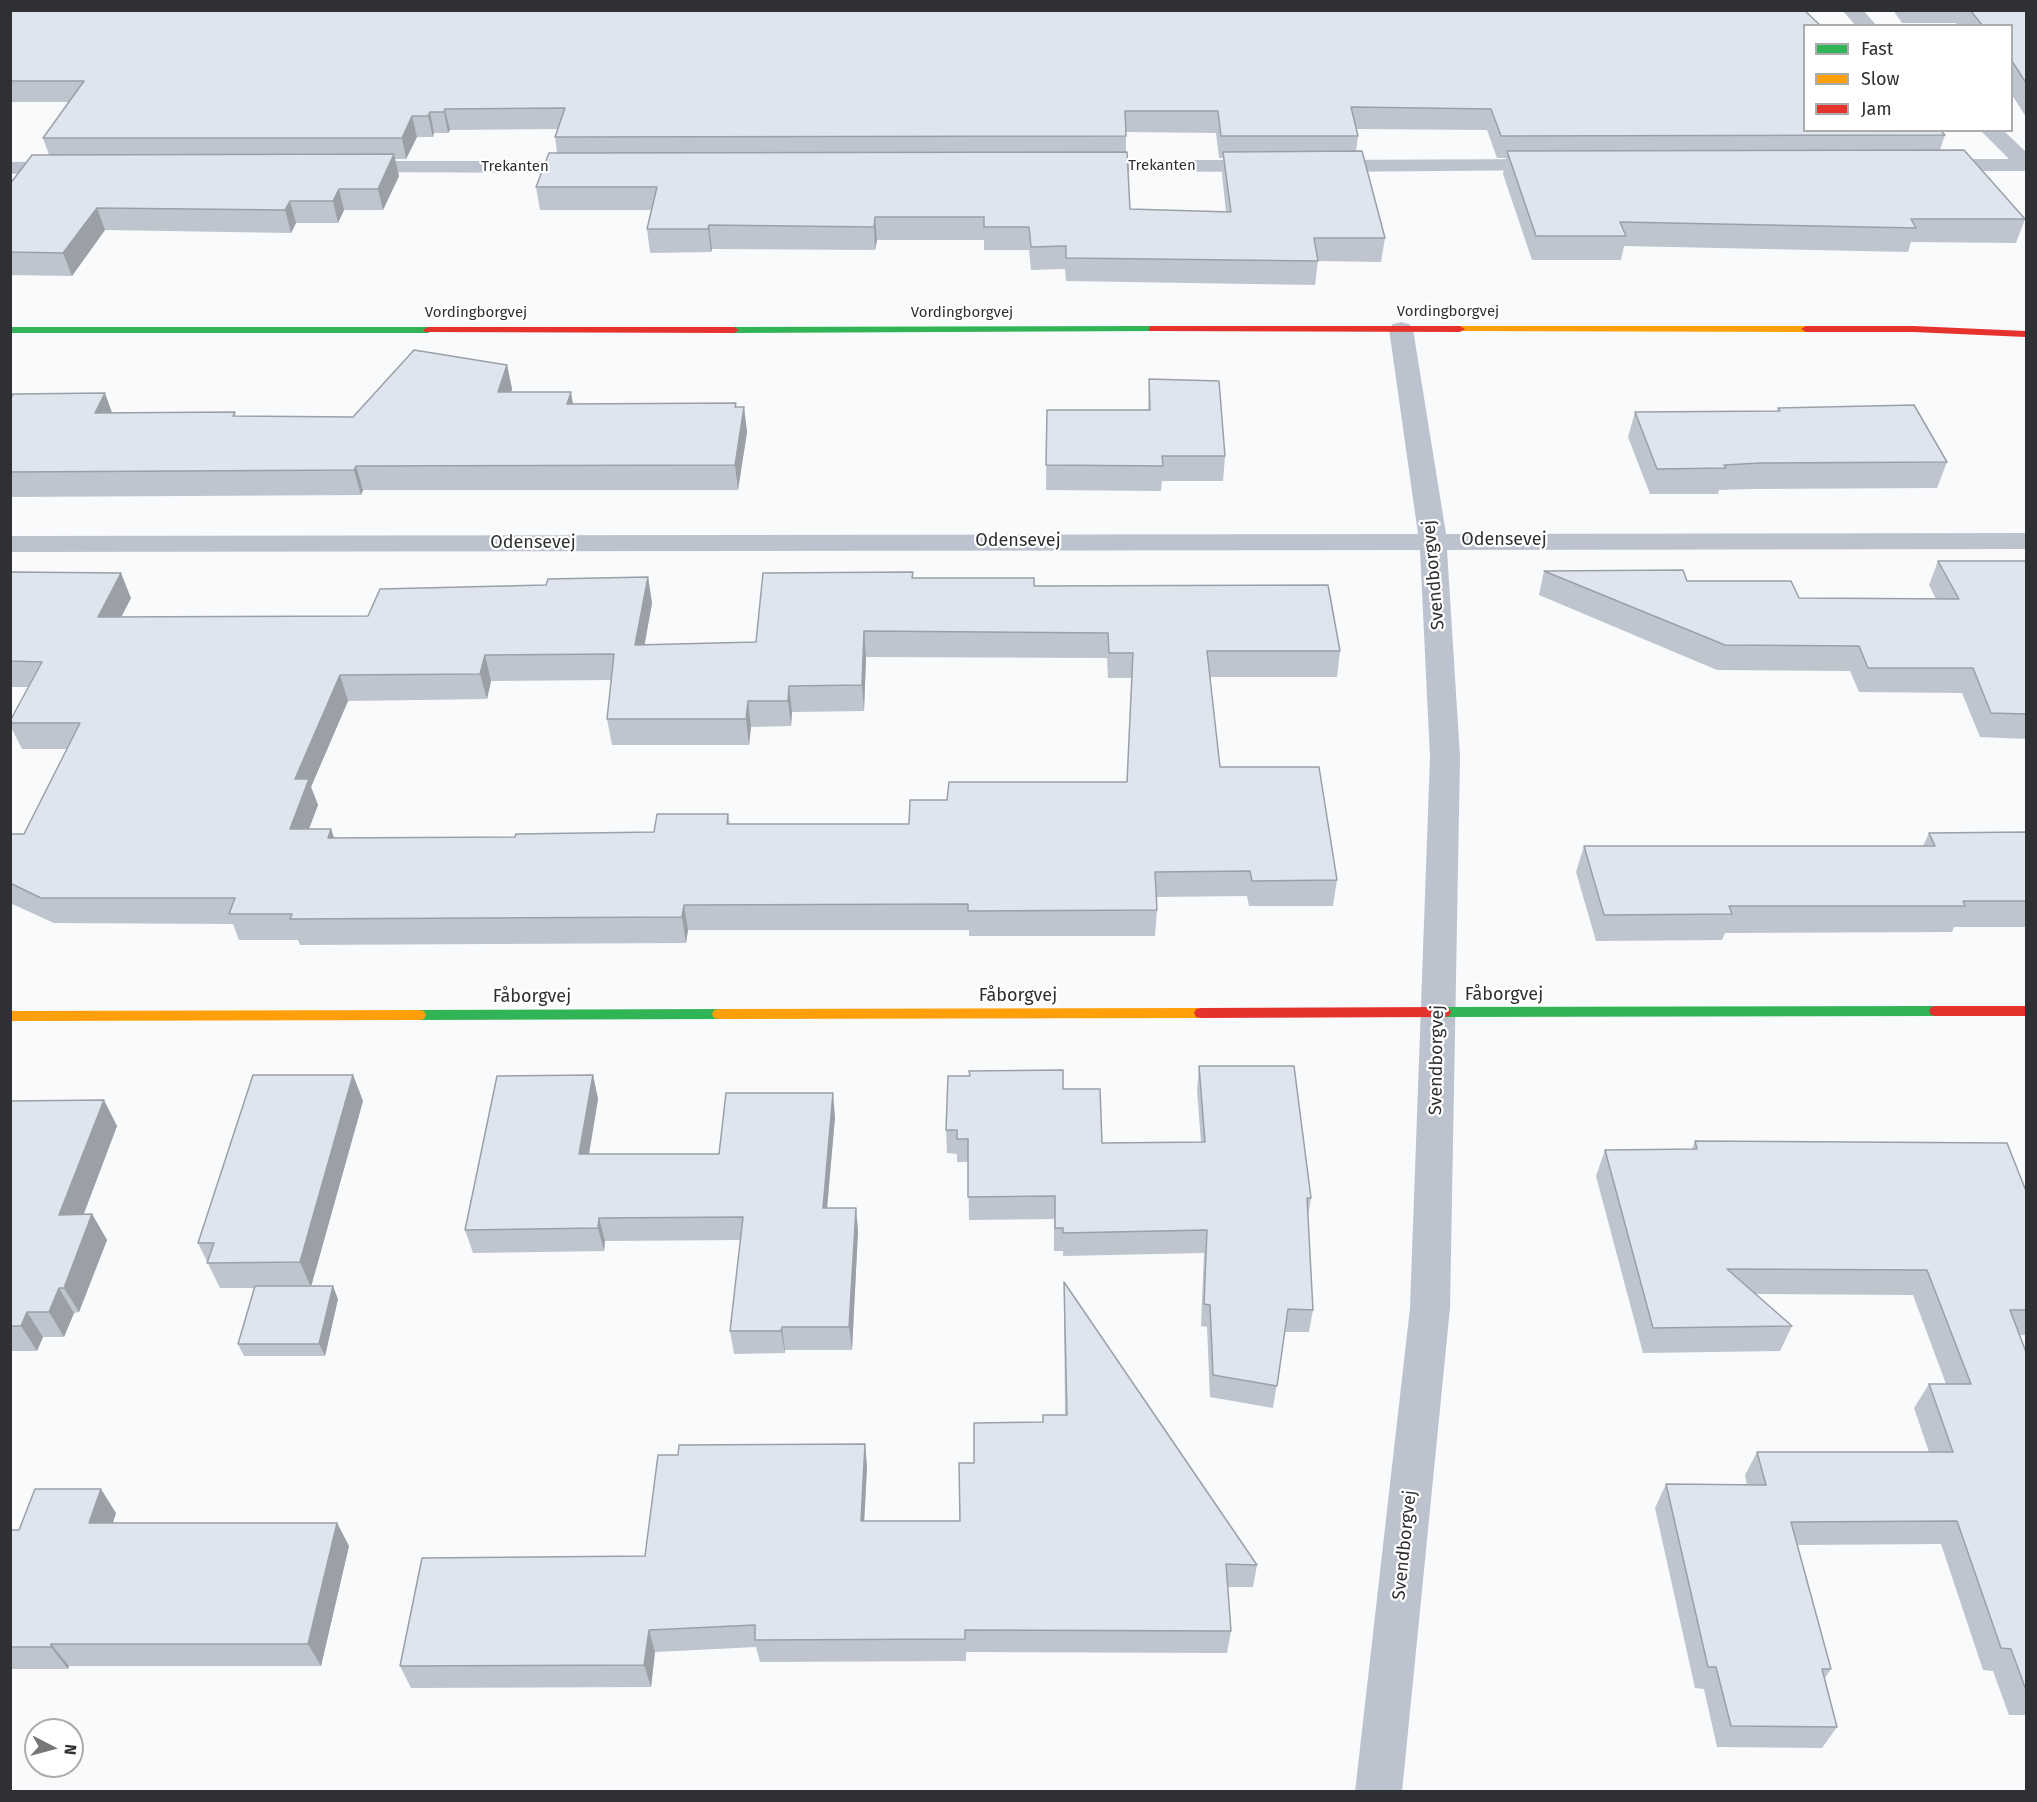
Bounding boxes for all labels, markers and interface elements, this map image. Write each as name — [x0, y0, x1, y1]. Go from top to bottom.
legend — [1803, 24, 2013, 132]
text: Fast — [1861, 38, 1893, 60]
text: Slow — [1861, 68, 1899, 90]
text: Jam — [1861, 98, 1892, 120]
street label: Trekanten — [1128, 157, 1196, 175]
street label: Trekanten — [481, 158, 549, 176]
street label: Vordingborgvej — [1397, 303, 1499, 321]
street label: Vordingborgvej — [425, 304, 527, 322]
street label: Vordingborgvej — [911, 304, 1013, 322]
street label: Svendborgvej — [1418, 519, 1450, 631]
street label: Odensevej — [1461, 529, 1547, 551]
street label: Odensevej — [975, 530, 1061, 552]
street label: Odensevej — [490, 532, 576, 554]
street label: Fåborgvej — [1465, 984, 1543, 1006]
street label: Fåborgvej — [979, 985, 1057, 1007]
street label: Fåborgvej — [493, 986, 571, 1008]
street label: Svendborgvej — [1425, 1005, 1449, 1115]
street label: Svendborgvej — [1388, 1489, 1422, 1601]
north arrow — [24, 1718, 84, 1778]
text: N — [60, 1743, 80, 1756]

